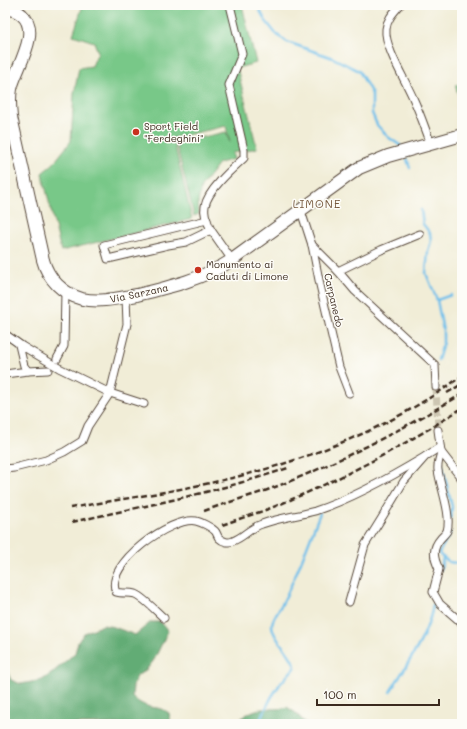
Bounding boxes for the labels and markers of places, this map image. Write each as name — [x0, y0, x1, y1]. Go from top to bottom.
place label: Sport Field "Ferdeghini" — [144, 119, 204, 145]
marker: Sport Field "Ferdeghini" — [131, 127, 141, 137]
place label: Monumento ai Caduti di Limone — [206, 257, 288, 283]
marker: Monumento ai Caduti di Limone — [193, 265, 203, 275]

